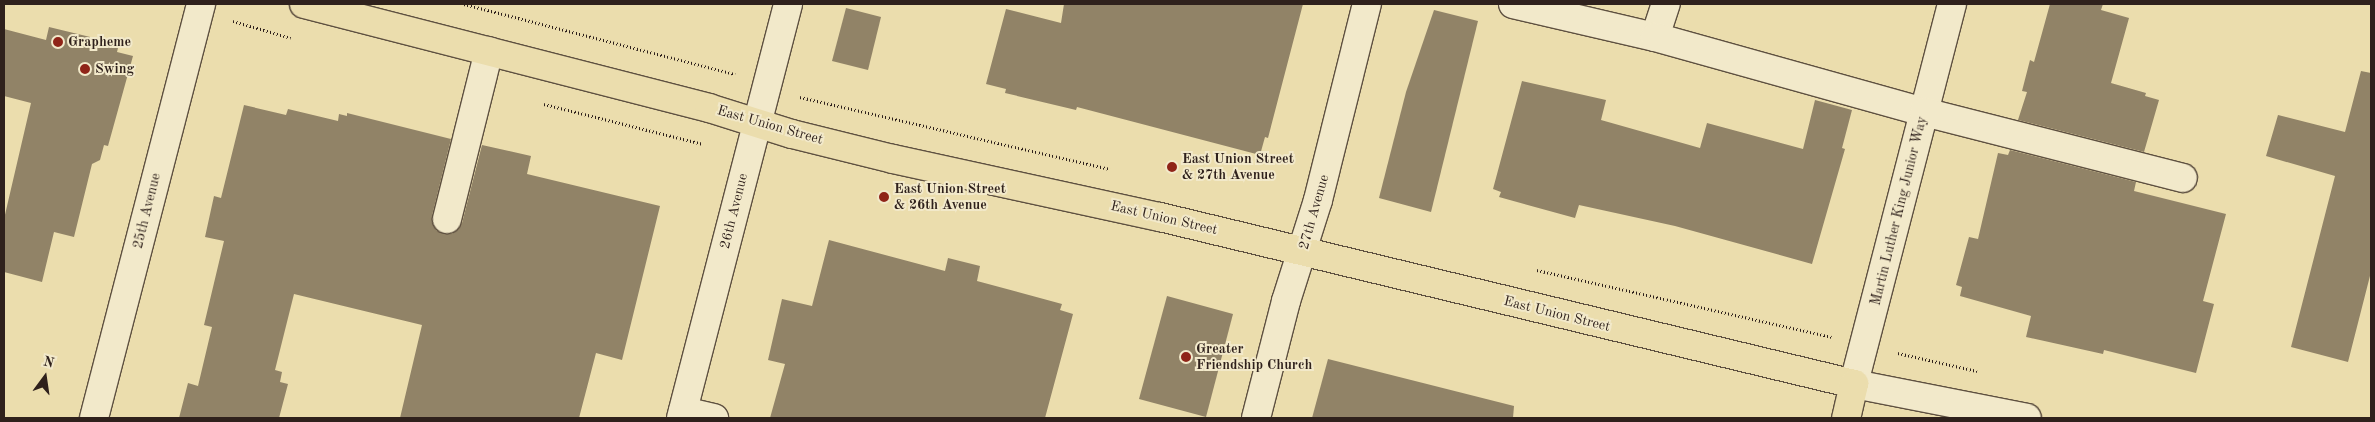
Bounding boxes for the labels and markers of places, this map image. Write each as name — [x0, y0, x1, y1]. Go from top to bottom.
place label: Grapheme — [68, 34, 131, 50]
marker: Grapheme — [52, 36, 64, 48]
place label: Swing — [95, 61, 134, 77]
marker: Swing — [79, 63, 91, 75]
place label: East Union Street & 27th Avenue — [1182, 151, 1294, 184]
marker: East Union Street & 27th Avenue — [1166, 161, 1178, 173]
place label: East Union Street & 26th Avenue — [894, 181, 1006, 213]
marker: East Union Street & 26th Avenue — [878, 191, 890, 203]
place label: Greater Friendship Church — [1196, 341, 1312, 374]
marker: Greater Friendship Church — [1180, 351, 1192, 363]

